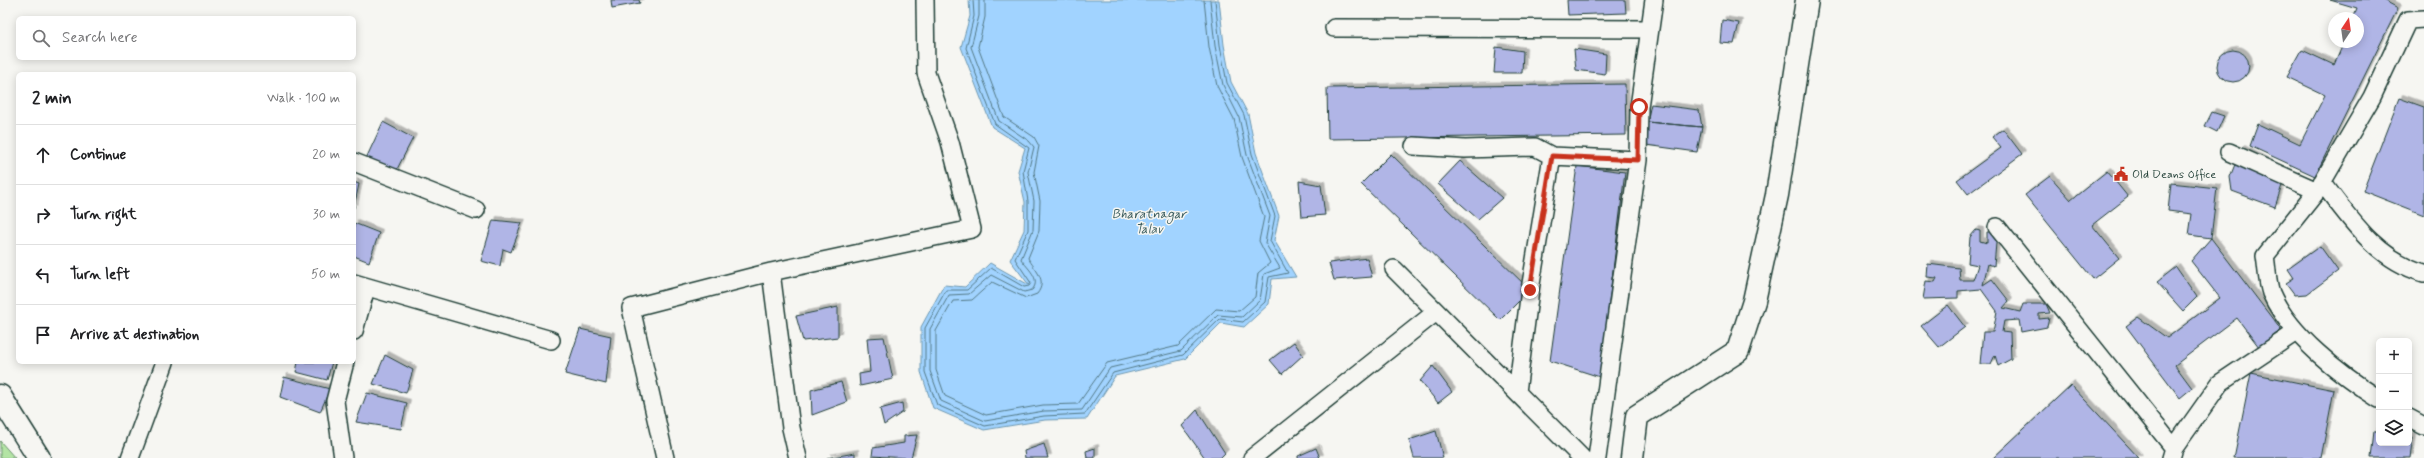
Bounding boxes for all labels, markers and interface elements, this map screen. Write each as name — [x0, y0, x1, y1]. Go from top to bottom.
north arrow — [2328, 12, 2364, 48]
search box — [16, 16, 356, 60]
icon: search — [30, 27, 52, 49]
text: Search here — [62, 28, 138, 48]
text: 2 min — [32, 87, 72, 109]
text: Walk · 100 m — [267, 90, 340, 107]
route start — [1630, 98, 1648, 116]
icon: ahead — [32, 144, 54, 166]
text: Continue — [70, 145, 126, 165]
text: 20 m — [312, 146, 340, 163]
public building icon: Old Deans Office — [2113, 166, 2129, 182]
place label: Old Deans Office — [2132, 167, 2216, 183]
icon: right — [32, 204, 54, 226]
text: Turn right — [70, 205, 137, 225]
text: 30 m — [313, 206, 340, 223]
water label: Bharatnagar Talav — [1112, 206, 1188, 238]
icon: left — [32, 264, 54, 286]
text: Turn left — [70, 265, 130, 285]
text: 50 m — [311, 266, 340, 283]
route end — [1521, 281, 1539, 299]
icon: arrive — [32, 324, 54, 346]
text: Arrive at destination — [70, 325, 199, 345]
map controls — [2376, 338, 2412, 446]
button: + — [2376, 338, 2412, 374]
button: − — [2376, 374, 2412, 410]
button: layers — [2376, 410, 2412, 446]

